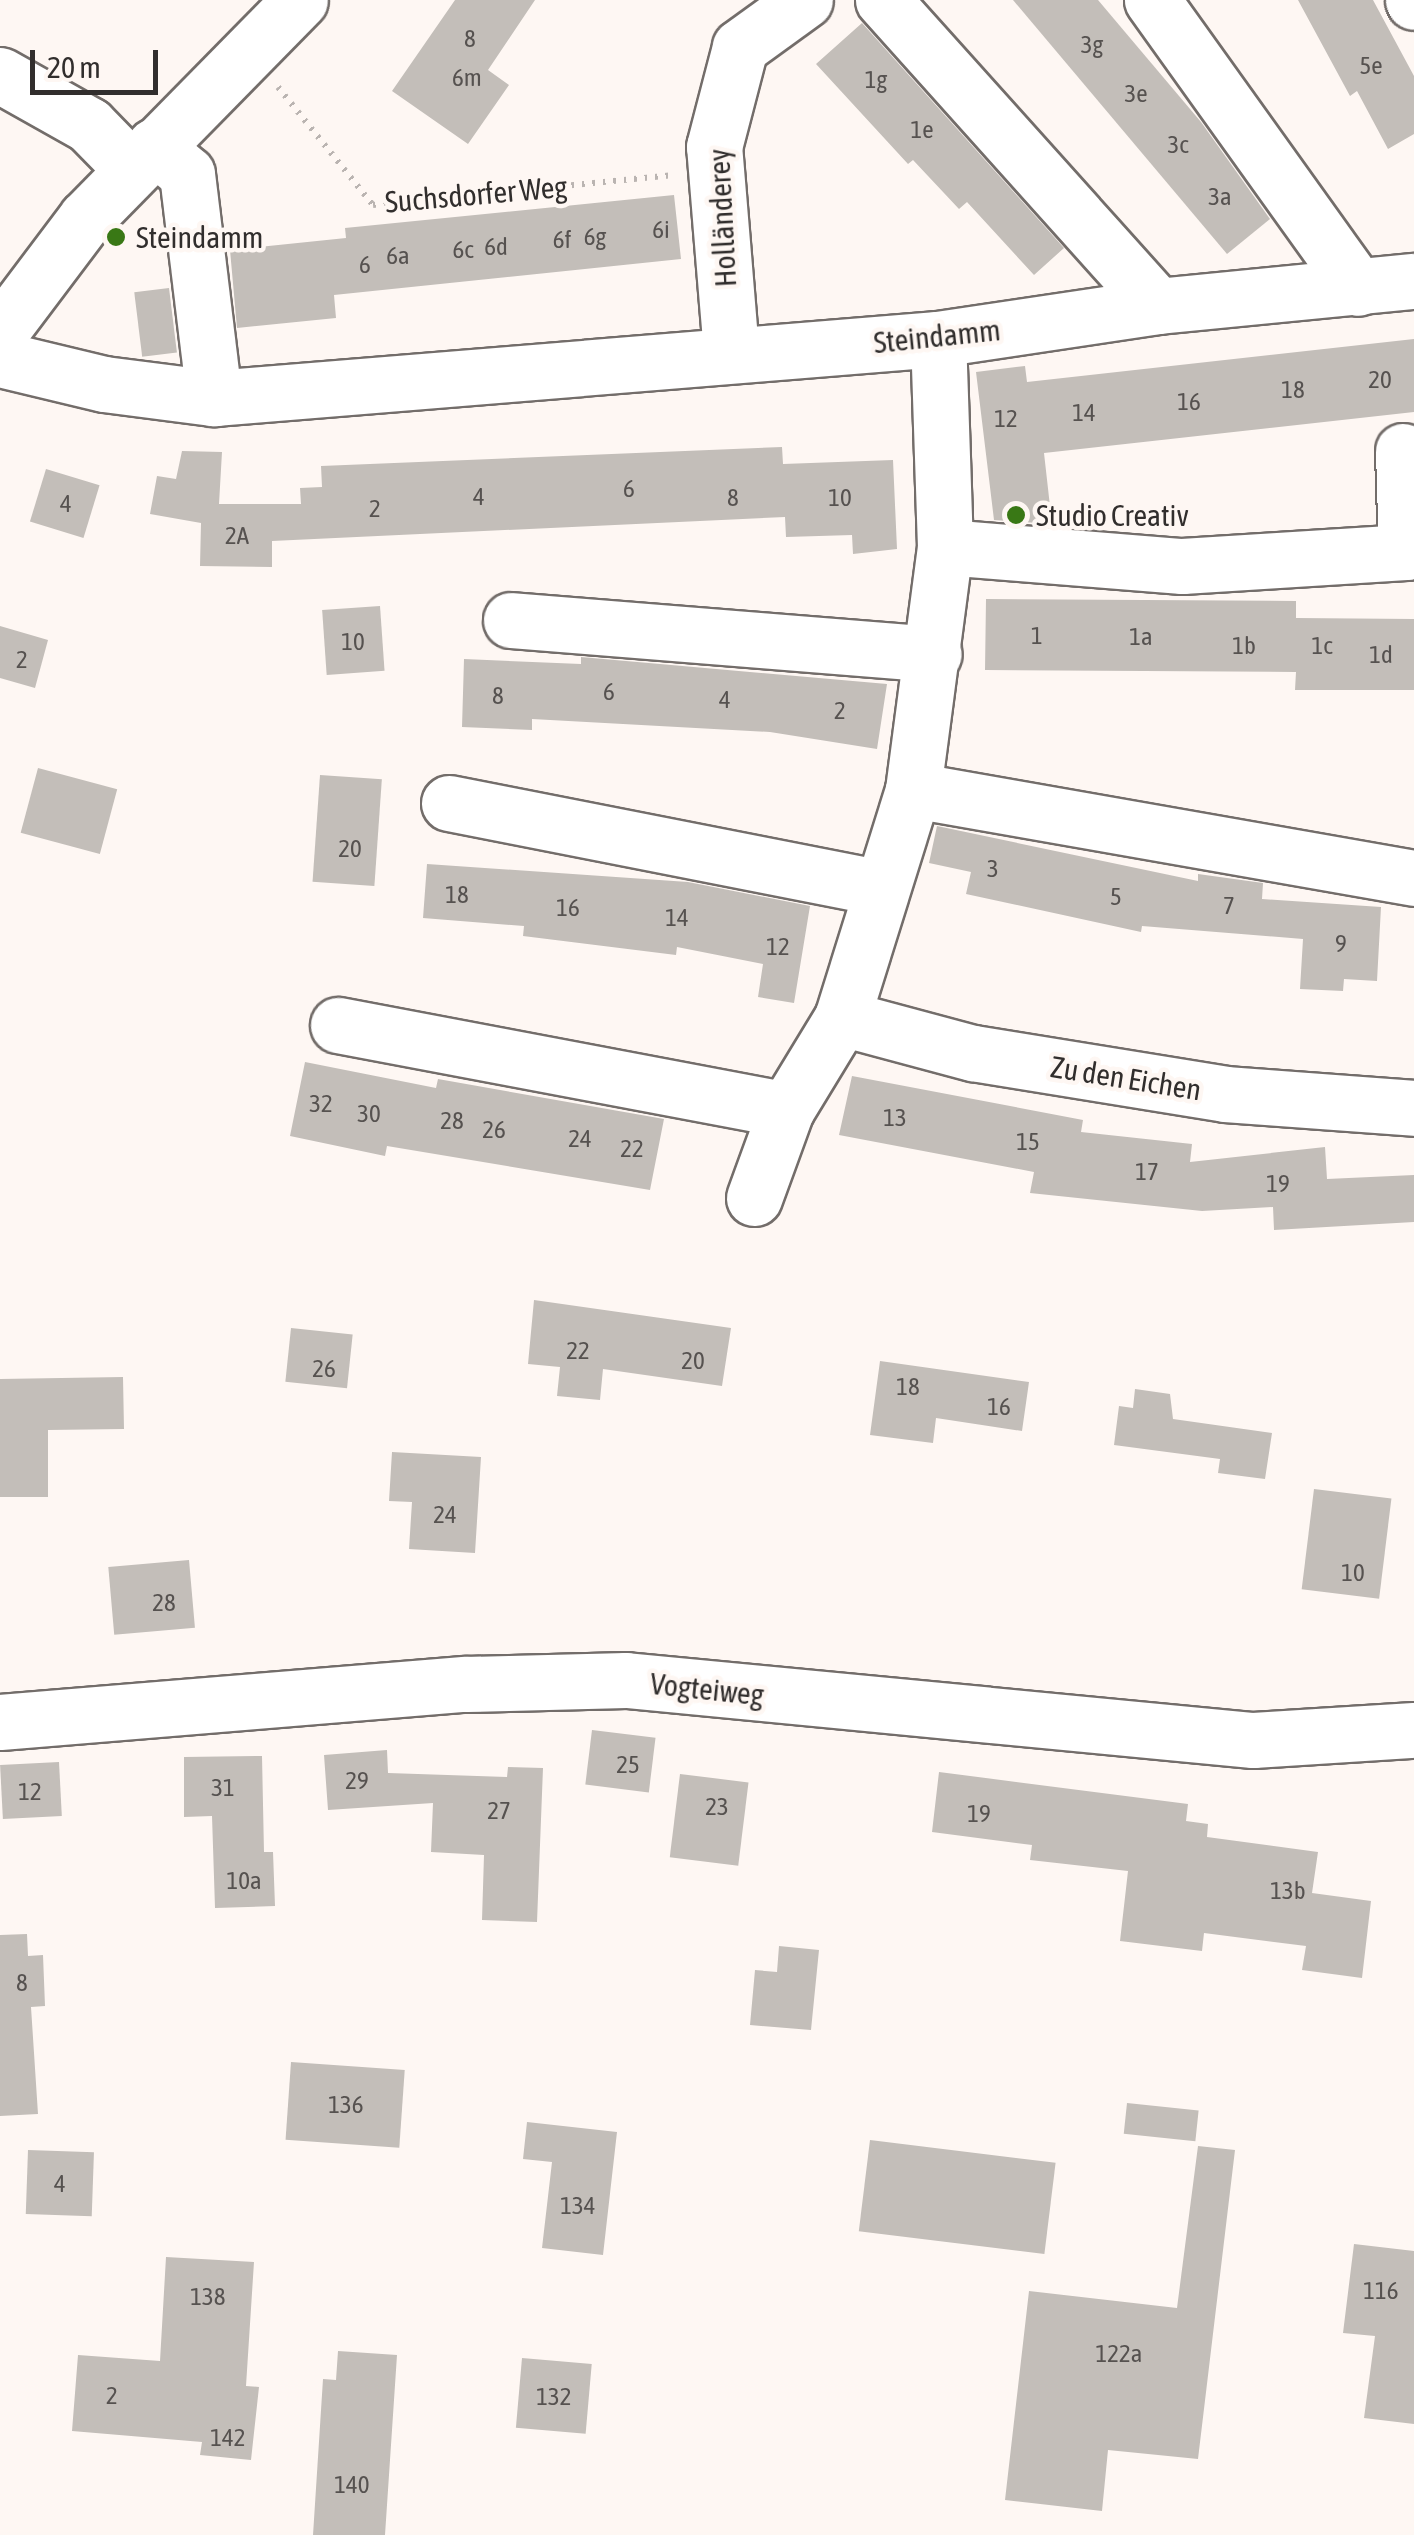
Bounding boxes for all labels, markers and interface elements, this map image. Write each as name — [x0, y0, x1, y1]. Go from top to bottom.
house number: 8 — [464, 23, 476, 53]
house number: 3g — [1081, 29, 1103, 59]
scale bar — [35, 30, 162, 92]
text: 20 m — [47, 50, 101, 84]
house number: 5e — [1359, 50, 1383, 80]
house number: 6m — [452, 62, 482, 92]
house number: 1g — [865, 64, 887, 94]
house number: 3e — [1124, 78, 1148, 108]
house number: 1e — [910, 114, 934, 144]
house number: 3c — [1168, 129, 1188, 159]
street label: Holländerey — [700, 148, 744, 288]
street label: Suchsdorfer Weg — [384, 168, 568, 220]
house number: 3a — [1208, 181, 1232, 211]
house number: 6i — [652, 214, 670, 244]
place label: Steindamm — [136, 219, 263, 255]
house number: 6g — [584, 221, 606, 251]
house number: 6f — [553, 224, 571, 254]
marker: Steindamm — [105, 226, 127, 248]
house number: 6d — [484, 231, 508, 261]
house number: 6c — [453, 234, 473, 264]
house number: 6a — [386, 240, 410, 270]
house number: 6 — [359, 249, 371, 279]
street label: Steindamm — [872, 311, 1002, 361]
house number: 20 — [1368, 364, 1392, 394]
house number: 18 — [1281, 374, 1305, 404]
house number: 16 — [1177, 386, 1201, 416]
house number: 14 — [1072, 397, 1096, 427]
house number: 12 — [994, 403, 1018, 433]
house number: 6 — [623, 473, 635, 503]
house number: 4 — [473, 481, 485, 511]
house number: 8 — [727, 482, 739, 512]
house number: 10 — [828, 482, 852, 512]
house number: 4 — [60, 488, 72, 518]
house number: 2 — [369, 493, 381, 523]
place label: Studio Creativ — [1036, 497, 1189, 533]
marker: Studio Creativ — [1005, 504, 1027, 526]
house number: 2A — [225, 520, 249, 550]
house number: 1 — [1031, 620, 1043, 650]
house number: 1a — [1129, 621, 1153, 651]
house number: 10 — [341, 626, 365, 656]
house number: 1b — [1232, 630, 1256, 660]
house number: 1c — [1312, 630, 1332, 660]
house number: 1d — [1369, 639, 1393, 669]
house number: 2 — [16, 644, 28, 674]
house number: 6 — [603, 676, 615, 706]
house number: 8 — [492, 680, 504, 710]
house number: 4 — [719, 684, 731, 714]
house number: 2 — [834, 695, 846, 725]
house number: 20 — [338, 833, 362, 863]
house number: 3 — [987, 853, 999, 883]
house number: 18 — [445, 879, 469, 909]
house number: 5 — [1110, 881, 1122, 911]
house number: 7 — [1223, 890, 1235, 920]
house number: 16 — [556, 892, 580, 922]
house number: 14 — [665, 902, 689, 932]
house number: 9 — [1335, 928, 1347, 958]
house number: 12 — [766, 931, 790, 961]
street label: Zu den Eichen — [1048, 1048, 1204, 1108]
house number: 32 — [309, 1088, 333, 1118]
house number: 30 — [357, 1098, 381, 1128]
house number: 13 — [883, 1102, 907, 1132]
house number: 28 — [440, 1105, 464, 1135]
house number: 26 — [482, 1114, 506, 1144]
house number: 24 — [568, 1123, 592, 1153]
house number: 15 — [1016, 1126, 1040, 1156]
house number: 22 — [620, 1133, 644, 1163]
house number: 17 — [1135, 1156, 1159, 1186]
house number: 19 — [1266, 1168, 1290, 1198]
house number: 22 — [566, 1335, 590, 1365]
house number: 20 — [681, 1345, 705, 1375]
house number: 26 — [312, 1353, 336, 1383]
house number: 18 — [896, 1371, 920, 1401]
house number: 16 — [987, 1391, 1011, 1421]
house number: 24 — [433, 1499, 457, 1529]
house number: 10 — [1341, 1557, 1365, 1587]
house number: 28 — [152, 1587, 176, 1617]
street label: Vogteiweg — [649, 1665, 765, 1713]
house number: 25 — [616, 1749, 640, 1779]
house number: 29 — [345, 1765, 369, 1795]
house number: 31 — [211, 1772, 235, 1802]
house number: 12 — [18, 1776, 42, 1806]
house number: 23 — [705, 1791, 729, 1821]
house number: 27 — [487, 1795, 511, 1825]
house number: 19 — [967, 1798, 991, 1828]
house number: 10a — [226, 1865, 262, 1895]
house number: 13b — [1270, 1875, 1306, 1905]
house number: 8 — [16, 1967, 28, 1997]
house number: 136 — [328, 2089, 364, 2119]
house number: 4 — [54, 2168, 66, 2198]
house number: 134 — [560, 2190, 596, 2220]
house number: 116 — [1363, 2275, 1399, 2305]
house number: 138 — [190, 2281, 226, 2311]
house number: 122a — [1096, 2338, 1142, 2368]
house number: 2 — [106, 2380, 118, 2410]
house number: 132 — [536, 2381, 572, 2411]
house number: 142 — [210, 2422, 246, 2452]
house number: 140 — [334, 2469, 370, 2499]

